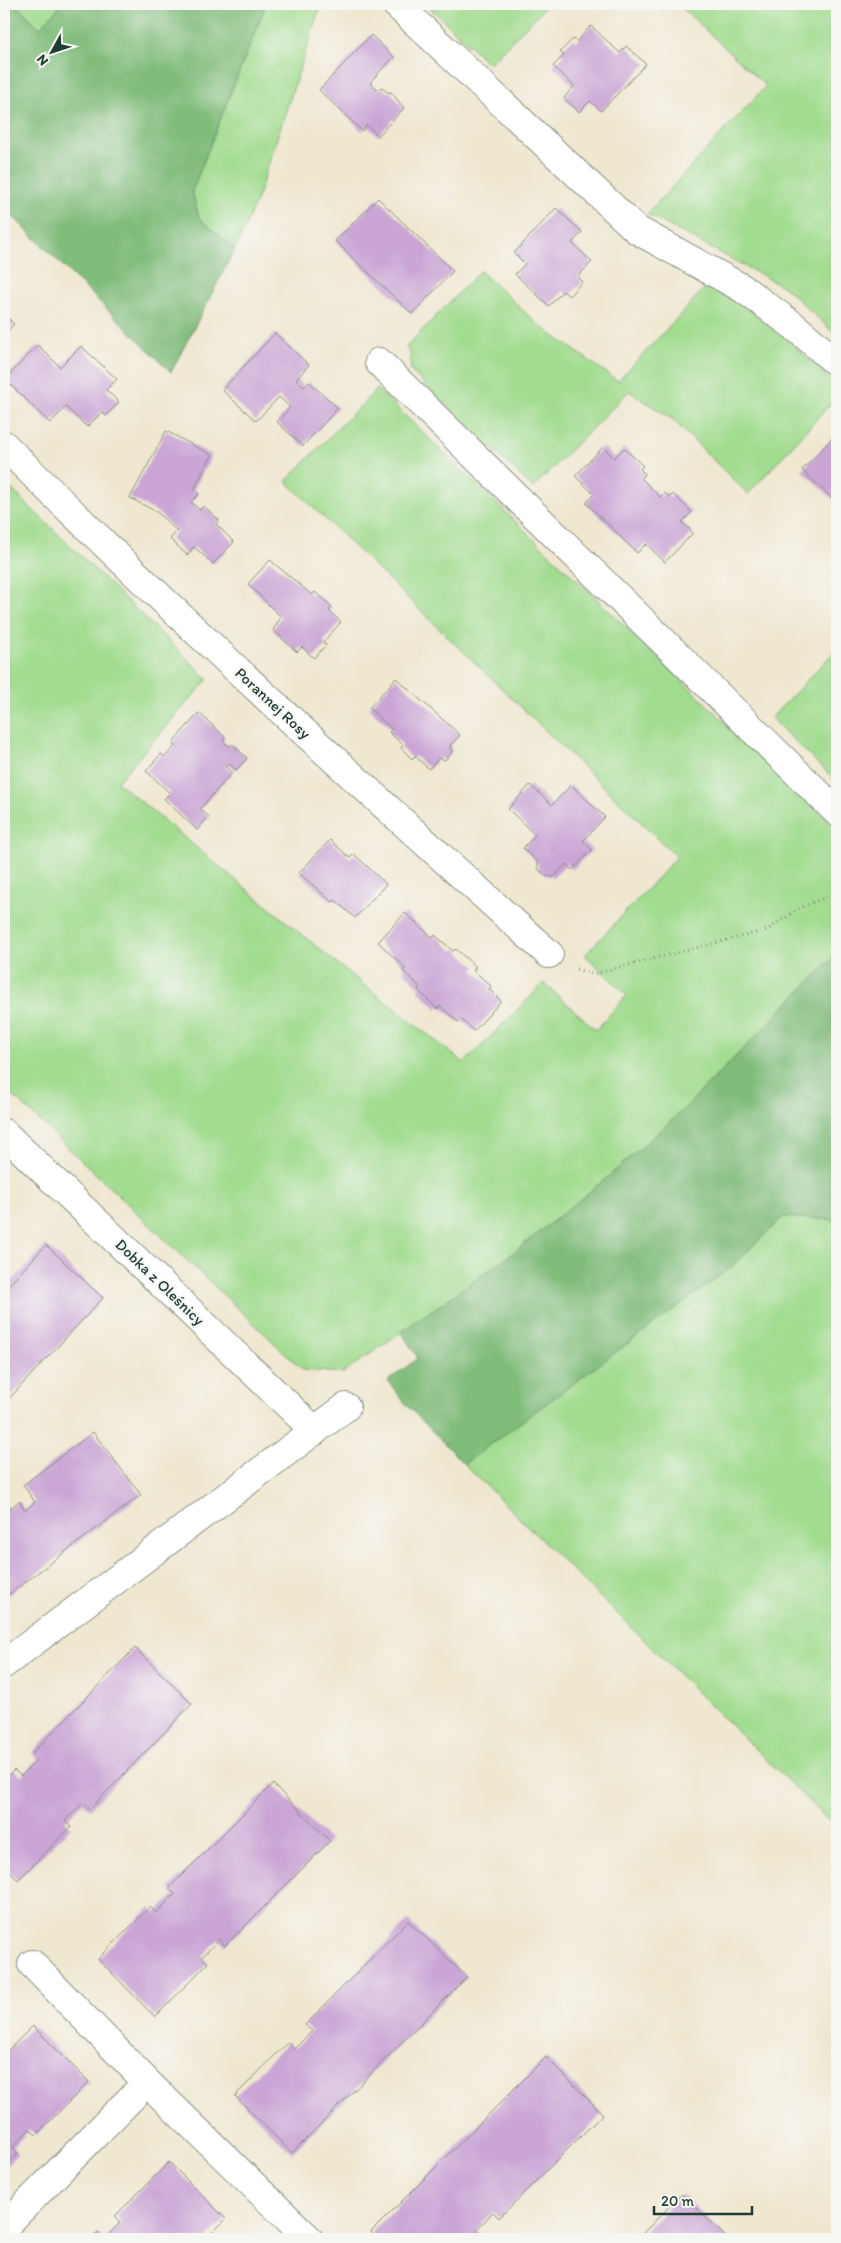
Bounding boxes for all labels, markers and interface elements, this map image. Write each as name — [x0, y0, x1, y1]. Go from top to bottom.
north arrow — [28, 28, 78, 78]
text: N — [33, 51, 52, 69]
street label: Porannej Rosy — [231, 663, 315, 743]
street label: Dobka z Oleśnicy — [112, 1235, 209, 1330]
scale bar — [654, 2183, 751, 2215]
text: 20 m — [661, 2192, 695, 2210]

